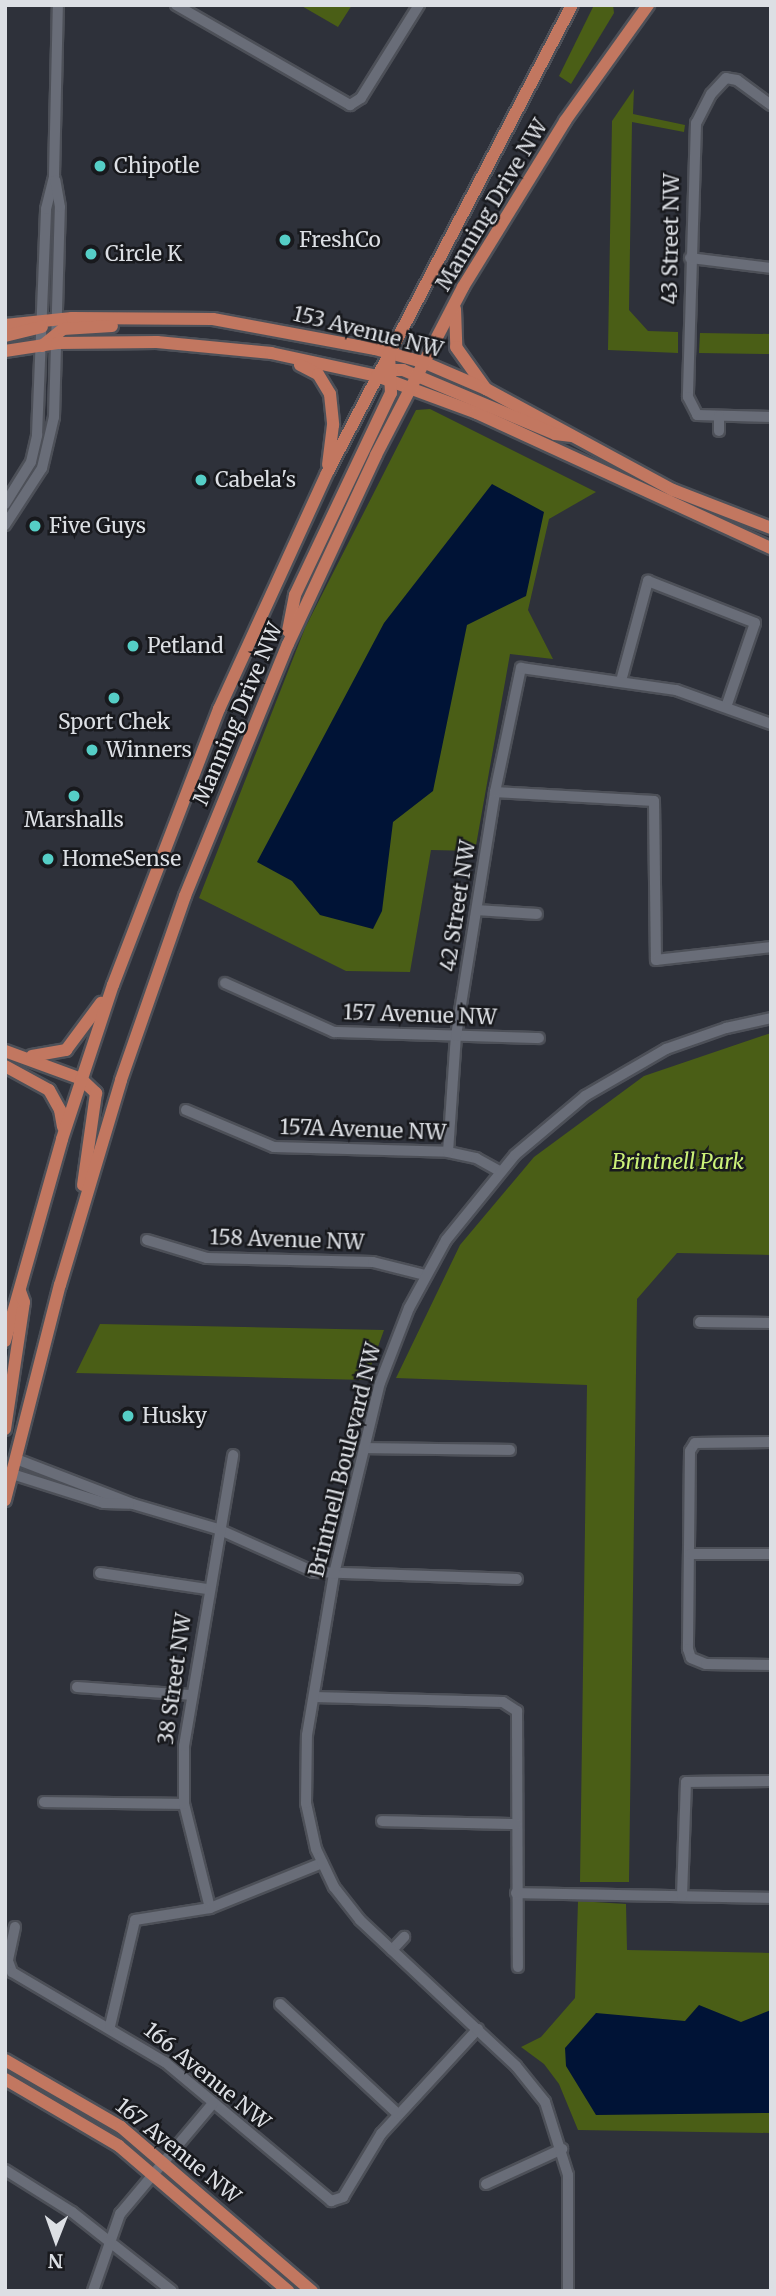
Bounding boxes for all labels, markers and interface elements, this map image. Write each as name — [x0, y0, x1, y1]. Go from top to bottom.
street label: Manning Drive NW — [431, 115, 553, 295]
place label: Chipotle — [114, 153, 199, 179]
marker: Chipotle — [92, 158, 108, 174]
street label: 43 Street NW — [657, 173, 685, 305]
place label: FreshCo — [299, 227, 381, 253]
marker: FreshCo — [277, 232, 293, 248]
place label: Circle K — [105, 241, 182, 267]
marker: Circle K — [83, 246, 99, 262]
street label: 153 Avenue NW — [290, 301, 446, 363]
place label: Cabela's — [215, 467, 296, 493]
marker: Cabela's — [193, 472, 209, 488]
place label: Five Guys — [49, 513, 146, 539]
marker: Five Guys — [27, 518, 43, 534]
street label: Manning Drive NW — [188, 619, 288, 809]
place label: Petland — [147, 633, 224, 659]
marker: Petland — [125, 638, 141, 654]
marker: Sport Chek — [106, 690, 122, 706]
place label: Sport Chek — [58, 709, 170, 735]
place label: Winners — [106, 737, 192, 763]
marker: Winners — [84, 742, 100, 758]
marker: Marshalls — [66, 788, 82, 804]
place label: Marshalls — [24, 807, 124, 833]
street label: 42 Street NW — [435, 839, 481, 973]
place label: HomeSense — [62, 846, 181, 872]
marker: HomeSense — [40, 851, 56, 867]
street label: 157 Avenue NW — [343, 1000, 497, 1030]
street label: 157A Avenue NW — [279, 1115, 447, 1145]
park label: Brintnell Park — [612, 1149, 744, 1175]
street label: 158 Avenue NW — [209, 1225, 365, 1255]
street label: Brintnell Boulevard NW — [304, 1340, 386, 1580]
place label: Husky — [142, 1403, 207, 1429]
marker: Husky — [120, 1408, 136, 1424]
street label: 38 Street NW — [153, 1612, 197, 1746]
street label: 166 Avenue NW — [139, 2017, 275, 2135]
street label: 167 Avenue NW — [110, 2093, 246, 2209]
north arrow — [21, 2205, 91, 2275]
text: N — [48, 2249, 63, 2273]

